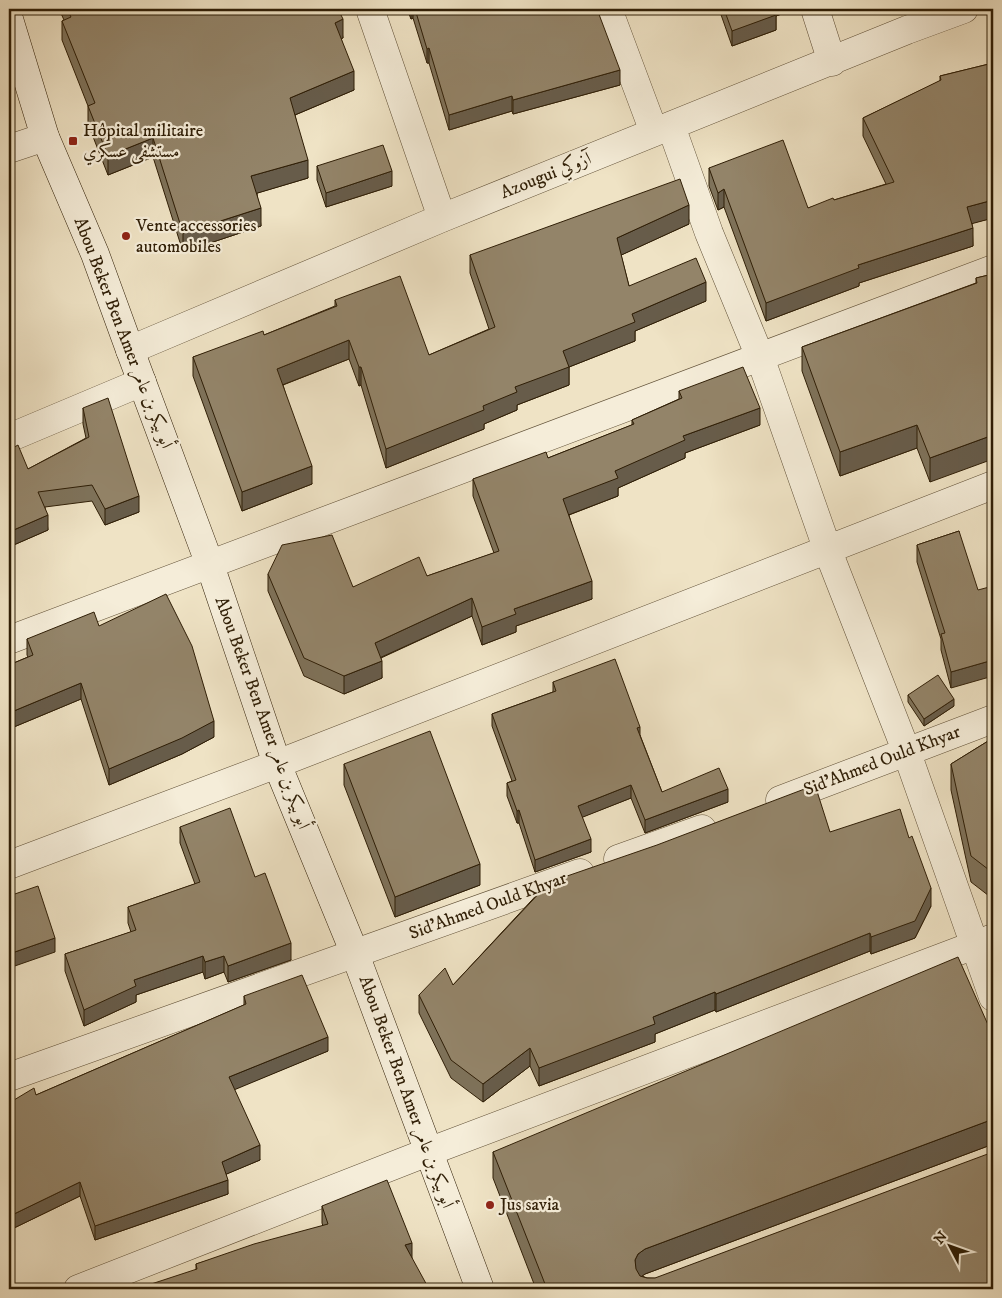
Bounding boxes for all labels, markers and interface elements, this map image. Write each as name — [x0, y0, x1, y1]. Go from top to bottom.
place label: Hôpital militaire مستشفى عسكري — [83, 120, 203, 166]
marker: Hôpital militaire مستشفى عسكري — [67, 135, 79, 147]
street label: Azougui آزوكي — [497, 145, 598, 207]
street label: Abou Beker Ben Amer أبو بيكر بن عامر — [68, 213, 180, 453]
place label: Vente accessories automobiles — [135, 215, 256, 258]
marker: Vente accessories automobiles — [120, 230, 132, 242]
street label: Abou Beker Ben Amer أبو بيكر بن عامر — [209, 593, 317, 833]
street label: Sid'Ahmed Ould Khyar — [800, 721, 964, 801]
street label: Sid'Ahmed Ould Khyar — [406, 867, 570, 945]
street label: Abou Beker Ben Amer أبو بيكر بن عامر — [353, 972, 461, 1212]
place label: Jus savia — [498, 1194, 560, 1216]
marker: Jus savia — [484, 1199, 496, 1211]
north arrow — [924, 1220, 974, 1270]
text: N — [930, 1228, 952, 1248]

